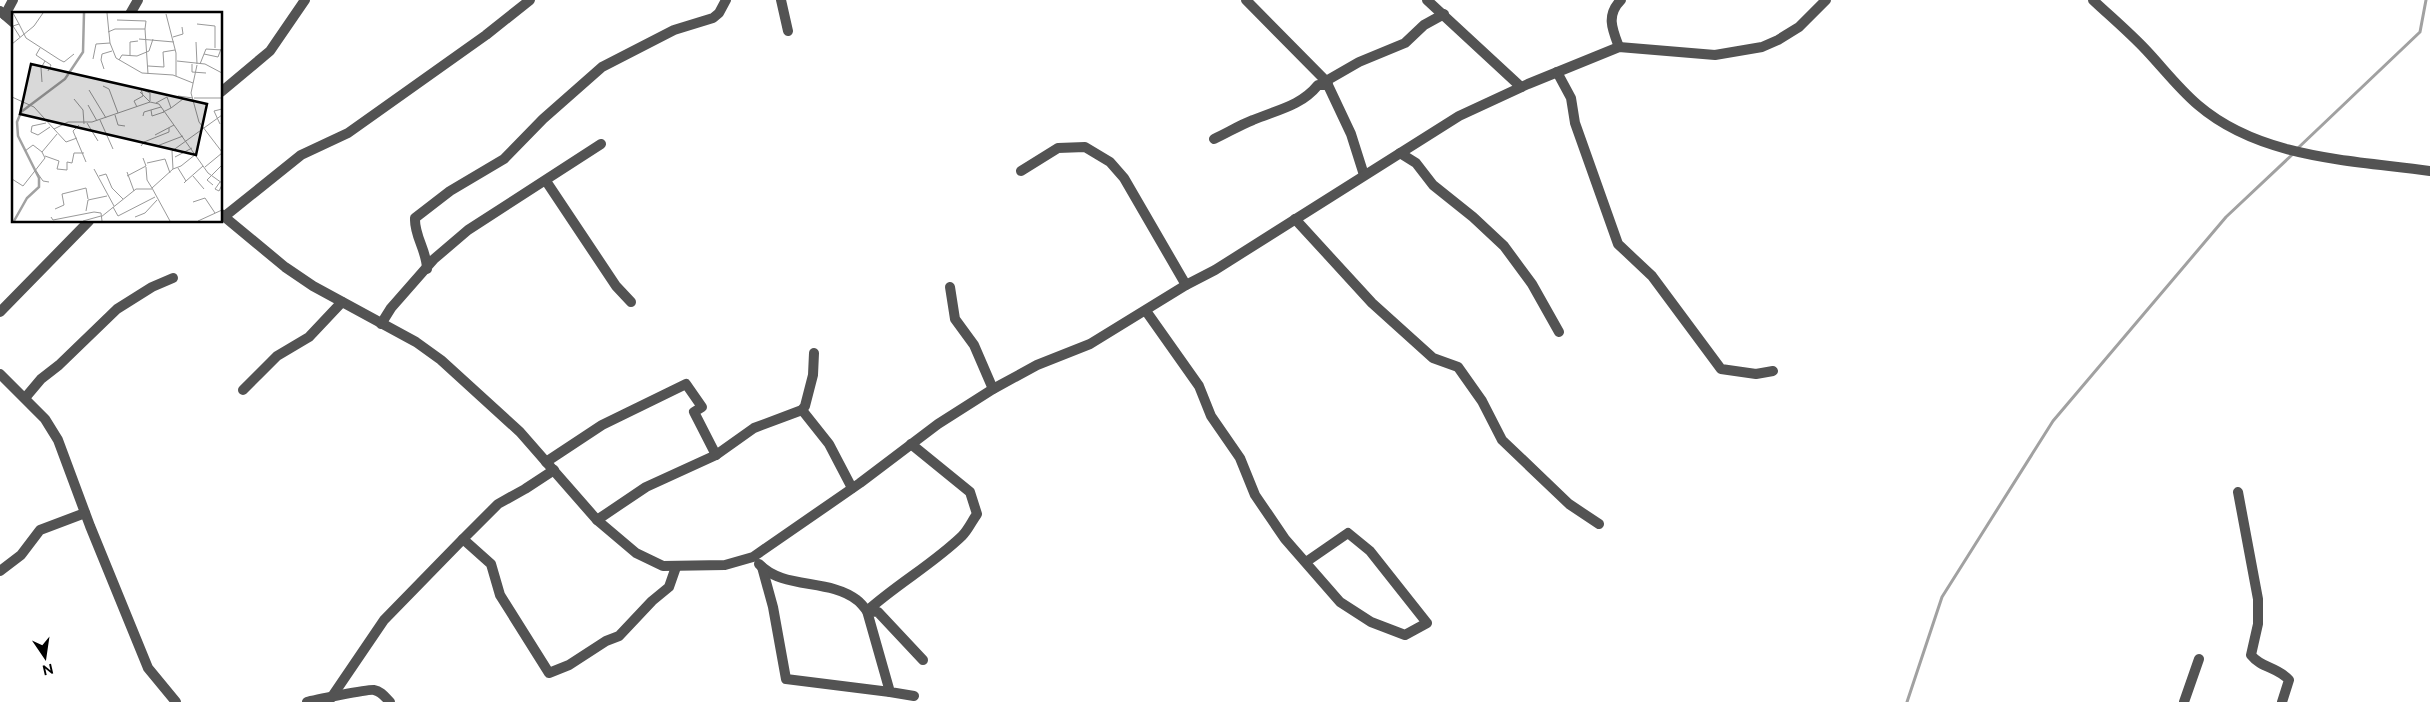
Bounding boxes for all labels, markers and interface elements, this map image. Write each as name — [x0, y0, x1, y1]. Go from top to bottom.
inset map — [12, 12, 222, 222]
north arrow — [20, 632, 70, 682]
text: N — [41, 661, 55, 679]

